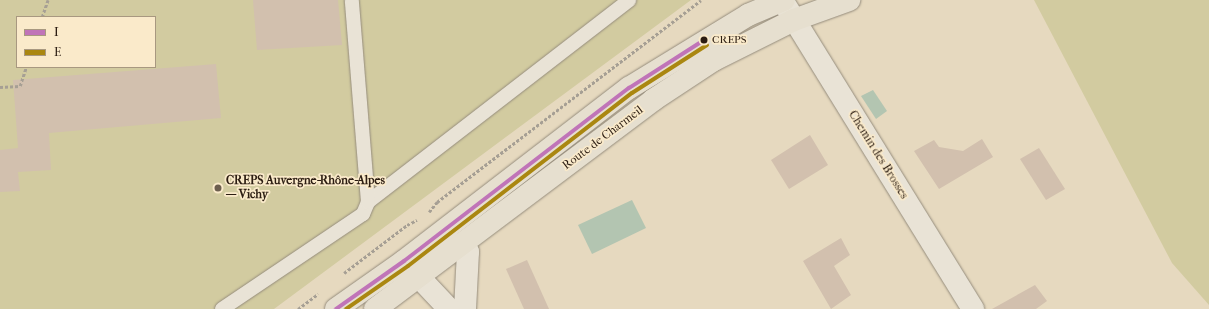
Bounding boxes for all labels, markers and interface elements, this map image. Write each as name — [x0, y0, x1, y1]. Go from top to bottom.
legend — [16, 16, 156, 68]
text: I — [54, 25, 59, 39]
place label: CREPS — [712, 33, 746, 47]
marker: CREPS — [699, 35, 709, 45]
text: E — [54, 45, 61, 59]
street label: Route de Charmeil — [560, 103, 646, 173]
street label: Chemin des Brosses — [845, 108, 911, 202]
place label: CREPS Auvergne-Rhône-Alpes — Vichy — [226, 174, 385, 202]
marker: CREPS Auvergne-Rhône-Alpes — Vichy — [213, 183, 223, 193]

